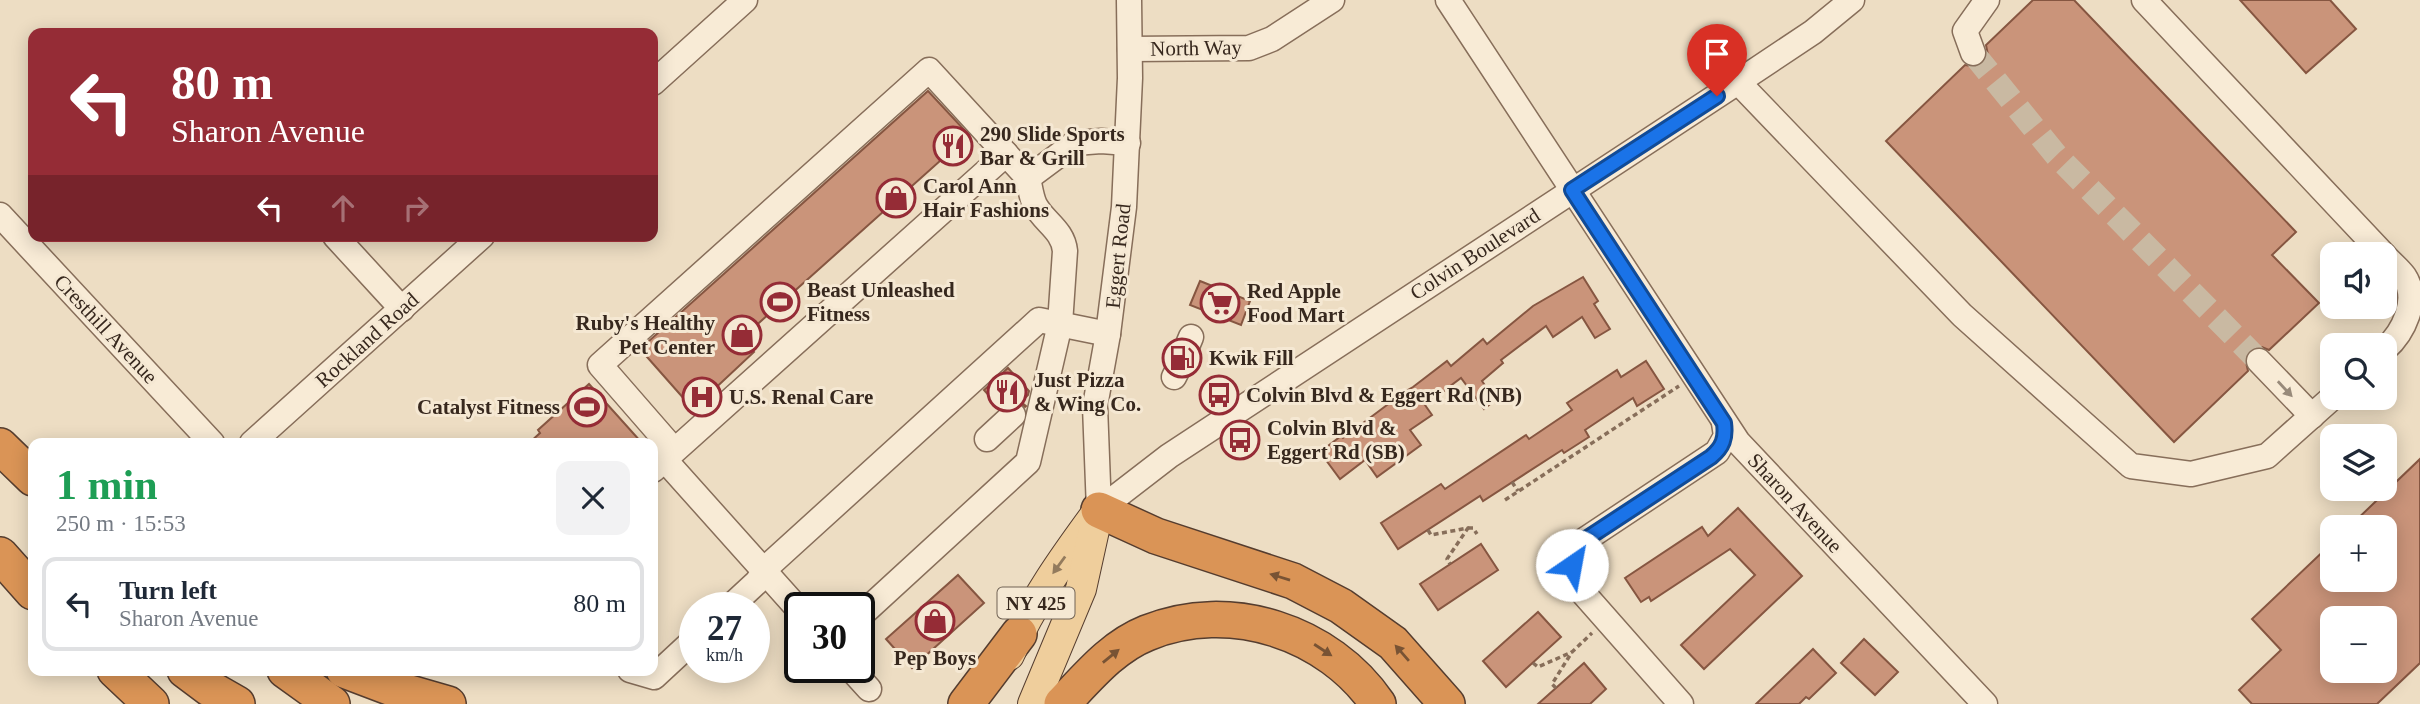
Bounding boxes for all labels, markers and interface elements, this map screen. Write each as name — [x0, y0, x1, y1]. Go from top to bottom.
pin — [1687, 24, 1747, 96]
street label: North Way — [1150, 35, 1243, 61]
icon: arrive — [1698, 35, 1736, 73]
text: 80 m — [171, 55, 273, 110]
icon: left — [56, 56, 147, 147]
text: Sharon Avenue — [171, 113, 365, 149]
place label: 290 Slide Sports Bar & Grill — [980, 122, 1125, 170]
restaurant icon: 290 Slide Sports Bar & Grill — [932, 125, 974, 167]
place label: Carol Ann Hair Fashions — [923, 174, 1049, 222]
shop icon: Carol Ann Hair Fashions — [875, 177, 917, 219]
icon: left — [251, 189, 289, 227]
icon: ahead — [324, 189, 362, 227]
icon: right — [397, 189, 435, 227]
street label: Eggert Road — [1101, 202, 1136, 310]
street label: Colvin Boulevard — [1406, 203, 1545, 305]
map controls — [2320, 242, 2397, 683]
button: sound — [2320, 242, 2397, 319]
street label: Cresthill Avenue — [49, 270, 163, 388]
place label: Beast Unleashed Fitness — [807, 278, 955, 326]
place label: Red Apple Food Mart — [1247, 279, 1344, 327]
sports icon: Beast Unleashed Fitness — [759, 281, 801, 323]
supermarket icon: Red Apple Food Mart — [1199, 282, 1241, 324]
street label: Rockland Road — [311, 287, 424, 392]
place label: Ruby's Healthy Pet Center — [576, 311, 715, 359]
shop icon: Ruby's Healthy Pet Center — [721, 314, 763, 356]
button: search — [2320, 333, 2397, 410]
fuel station icon: Kwik Fill — [1161, 337, 1203, 379]
place label: Kwik Fill — [1209, 346, 1294, 370]
place label: Just Pizza & Wing Co. — [1034, 368, 1141, 416]
restaurant icon: Just Pizza & Wing Co. — [986, 371, 1028, 413]
bus stop icon: Colvin Blvd & Eggert Rd (NB) — [1198, 374, 1240, 416]
hospital icon: U.S. Renal Care — [681, 376, 723, 418]
one-way arrow — [2277, 380, 2294, 397]
place label: Colvin Blvd & Eggert Rd (NB) — [1246, 383, 1522, 407]
place label: U.S. Renal Care — [729, 385, 873, 409]
sports icon: Catalyst Fitness — [566, 386, 608, 428]
place label: Catalyst Fitness — [417, 395, 560, 419]
place label: Colvin Blvd & Eggert Rd (SB) — [1267, 416, 1405, 464]
bus stop icon: Colvin Blvd & Eggert Rd (SB) — [1219, 419, 1261, 461]
button: layers — [2320, 424, 2397, 501]
street label: Sharon Avenue — [1743, 448, 1847, 558]
button: close — [556, 461, 630, 535]
text: 1 min — [56, 462, 158, 508]
text: 250 m · 15:53 — [56, 511, 186, 536]
button: + — [2320, 515, 2397, 592]
position arrow — [1535, 528, 1609, 602]
one-way arrow — [1052, 556, 1066, 574]
one-way arrow — [1269, 571, 1290, 581]
text: Turn left — [119, 576, 217, 605]
icon: left — [60, 585, 98, 623]
road number: NY 425 — [998, 588, 1074, 618]
text: 80 m — [573, 589, 626, 618]
speed limit sign: 30 — [784, 592, 875, 683]
shop icon: Pep Boys — [914, 600, 956, 642]
text: Sharon Avenue — [119, 606, 258, 631]
button: − — [2320, 606, 2397, 683]
text: 27 — [707, 609, 742, 648]
one-way arrow — [1314, 643, 1332, 657]
one-way arrow — [1394, 644, 1410, 662]
text: km/h — [706, 645, 743, 665]
place label: Pep Boys — [894, 646, 976, 670]
one-way arrow — [1102, 649, 1119, 664]

